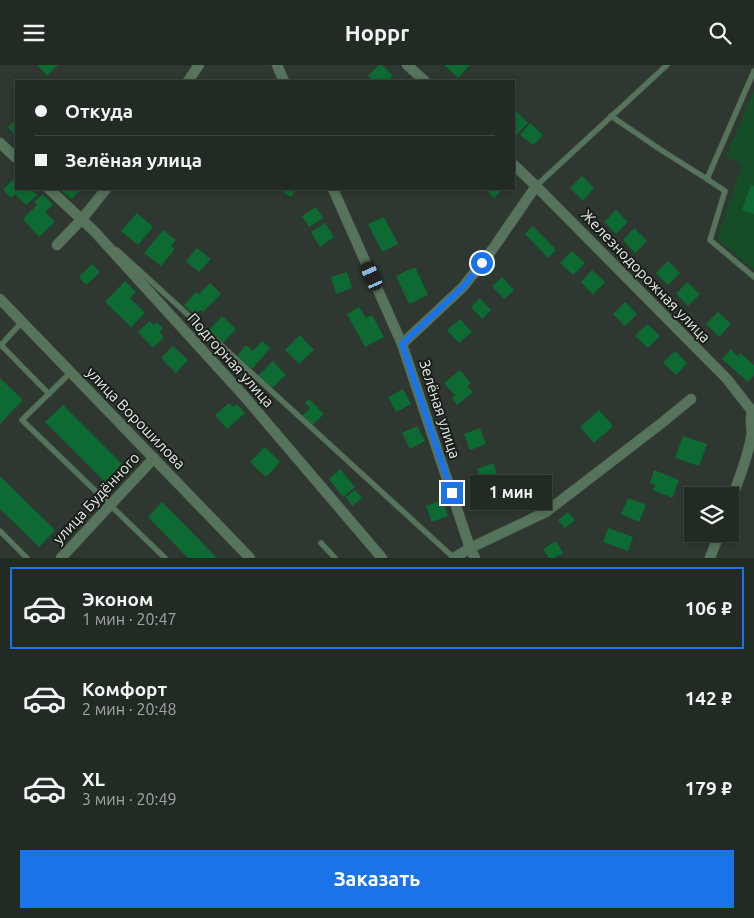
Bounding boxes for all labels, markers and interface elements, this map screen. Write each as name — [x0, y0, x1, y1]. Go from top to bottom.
icon: menu — [20, 19, 48, 47]
icon: search — [706, 19, 734, 47]
text: Hoppr — [345, 20, 409, 45]
text: Откуда — [65, 100, 133, 122]
text: Зелёная улица — [65, 149, 202, 171]
street label: Железнодорожная улица — [578, 206, 714, 346]
route start — [471, 252, 493, 274]
car — [359, 259, 384, 293]
street label: Подгорная улица — [184, 310, 278, 410]
street label: Зелёная улица — [416, 357, 464, 461]
street label: улица Ворошилова — [83, 364, 189, 472]
street label: улица Будённого — [49, 449, 143, 547]
callout: 1 мин — [470, 475, 552, 511]
route end — [441, 482, 463, 504]
text: 1 мин — [489, 483, 533, 501]
map controls — [684, 487, 739, 542]
button: layers — [684, 487, 739, 542]
icon: car — [22, 586, 67, 631]
text: Эконом — [82, 588, 153, 610]
text: 106 ₽ — [685, 597, 732, 619]
text: 1 мин · 20:47 — [82, 610, 176, 628]
icon: car — [22, 676, 67, 721]
text: Комфорт — [82, 678, 167, 700]
text: 142 ₽ — [685, 687, 732, 709]
text: 2 мин · 20:48 — [82, 700, 176, 718]
icon: car — [22, 766, 67, 811]
text: XL — [82, 768, 105, 790]
text: 179 ₽ — [685, 777, 732, 799]
text: 3 мин · 20:49 — [82, 790, 176, 808]
button: Заказать — [20, 850, 734, 908]

